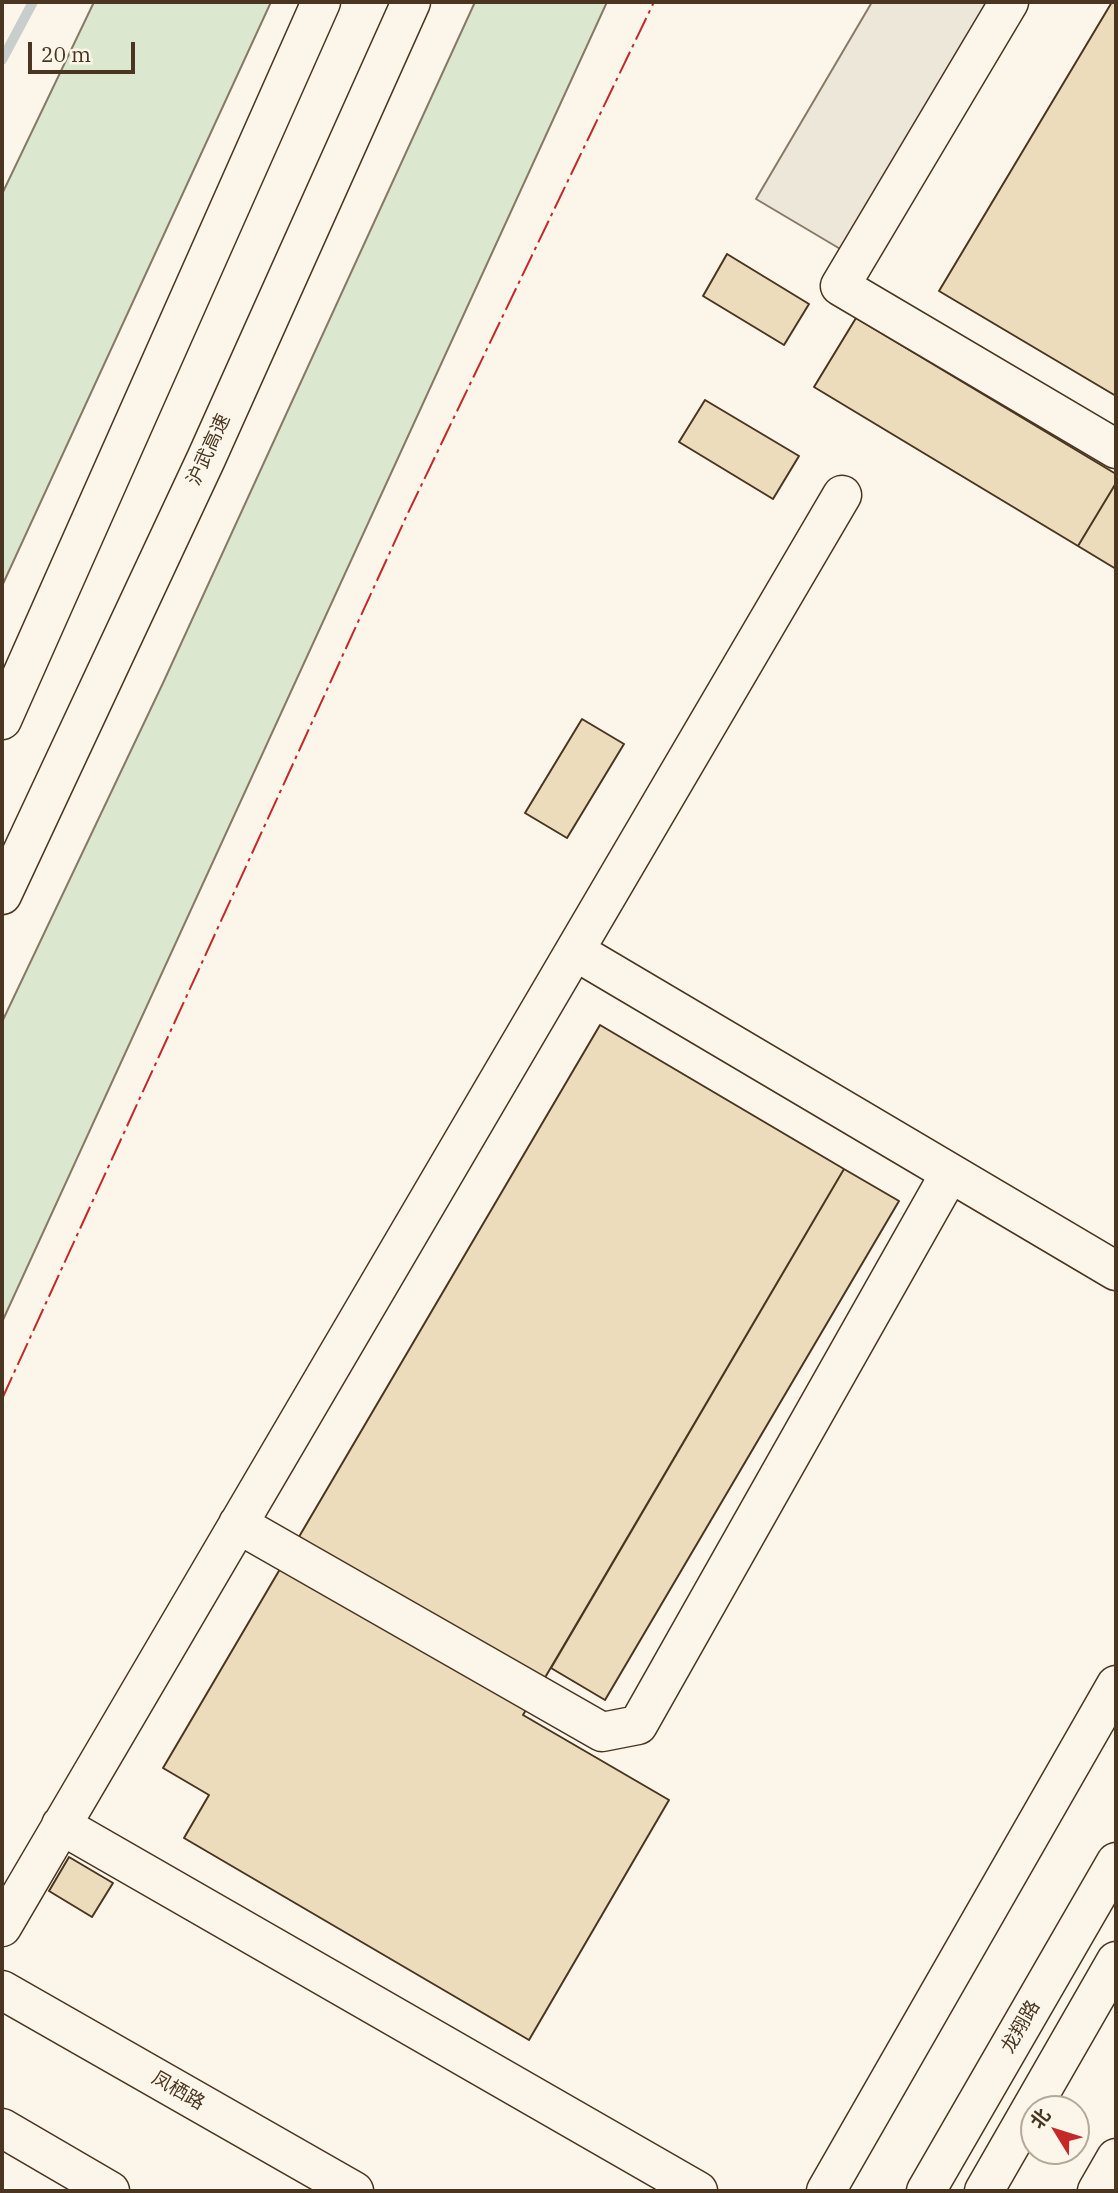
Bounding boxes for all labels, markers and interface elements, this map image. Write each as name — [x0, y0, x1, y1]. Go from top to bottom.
scale bar — [32, 28, 138, 72]
text: 20 m — [41, 40, 91, 68]
street label: 沪武高速 — [183, 411, 235, 489]
street label: 龙翔路 — [997, 1997, 1045, 2057]
street label: 凤栖路 — [148, 2067, 208, 2115]
north arrow — [1020, 2095, 1090, 2165]
text: 北 — [1025, 2103, 1055, 2133]

